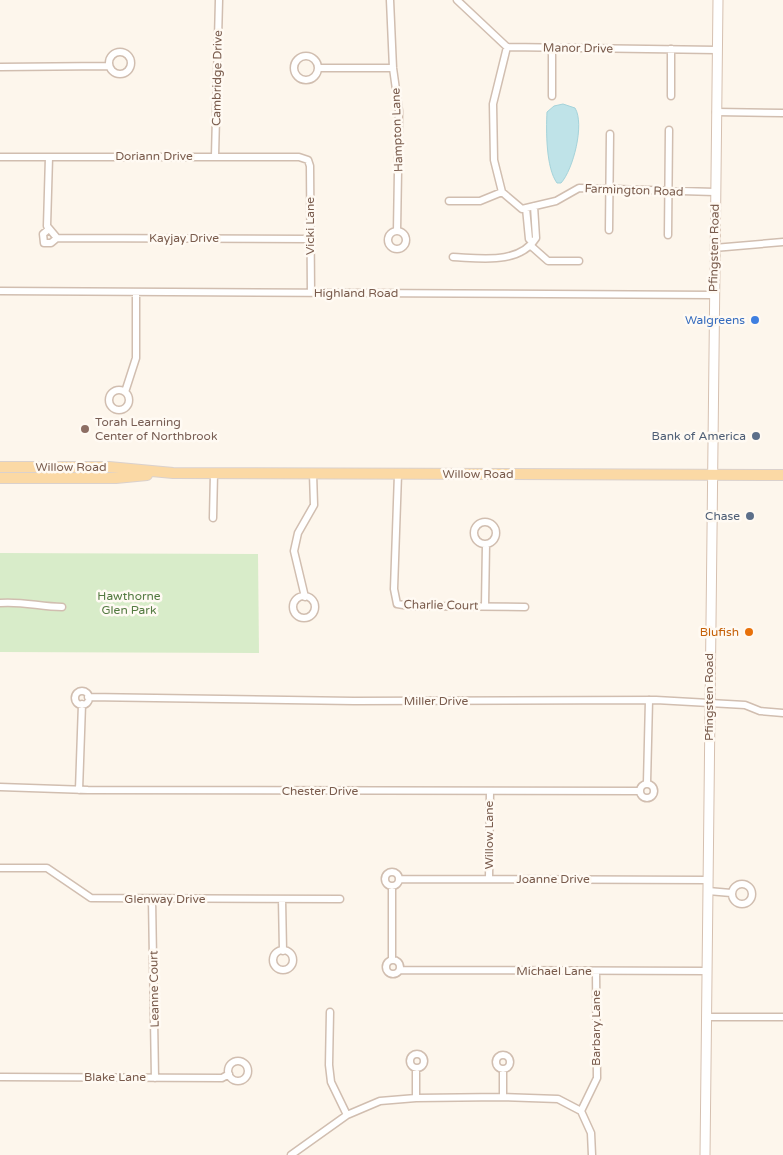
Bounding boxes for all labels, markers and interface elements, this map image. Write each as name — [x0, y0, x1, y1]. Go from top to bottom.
street label: Cambridge Drive — [209, 30, 225, 126]
street label: Manor Drive — [543, 40, 613, 56]
street label: Hampton Lane — [389, 87, 405, 172]
street label: Doriann Drive — [115, 149, 193, 163]
street label: Farmington Road — [584, 181, 684, 199]
street label: Vicki Lane — [303, 197, 317, 255]
street label: Pfingsten Road — [706, 204, 722, 292]
street label: Kayjay Drive — [149, 231, 219, 245]
street label: Highland Road — [314, 286, 398, 300]
place label: Walgreens — [685, 313, 745, 327]
marker: Walgreens — [749, 314, 761, 326]
place label: Torah Learning Center of Northbrook — [95, 415, 218, 443]
marker: Torah Learning Center of Northbrook — [79, 423, 91, 435]
place label: Bank of America — [652, 429, 746, 443]
marker: Bank of America — [750, 430, 762, 442]
street label: Willow Road — [36, 460, 106, 474]
street label: Willow Road — [443, 467, 513, 481]
place label: Chase — [705, 509, 740, 523]
marker: Chase — [744, 510, 756, 522]
park label: Hawthorne Glen Park — [97, 589, 161, 617]
street label: Charlie Court — [403, 597, 479, 613]
place label: Blufish — [700, 625, 739, 639]
marker: Blufish — [743, 626, 755, 638]
street label: Pfingsten Road — [702, 653, 716, 741]
street label: Miller Drive — [404, 694, 468, 708]
street label: Chester Drive — [282, 784, 359, 798]
street label: Willow Lane — [482, 801, 496, 869]
street label: Joanne Drive — [516, 872, 590, 886]
street label: Glenway Drive — [124, 892, 206, 906]
street label: Leanne Court — [146, 950, 162, 1028]
street label: Michael Lane — [516, 964, 592, 978]
street label: Barbary Lane — [589, 990, 603, 1066]
street label: Blake Lane — [84, 1070, 146, 1084]

